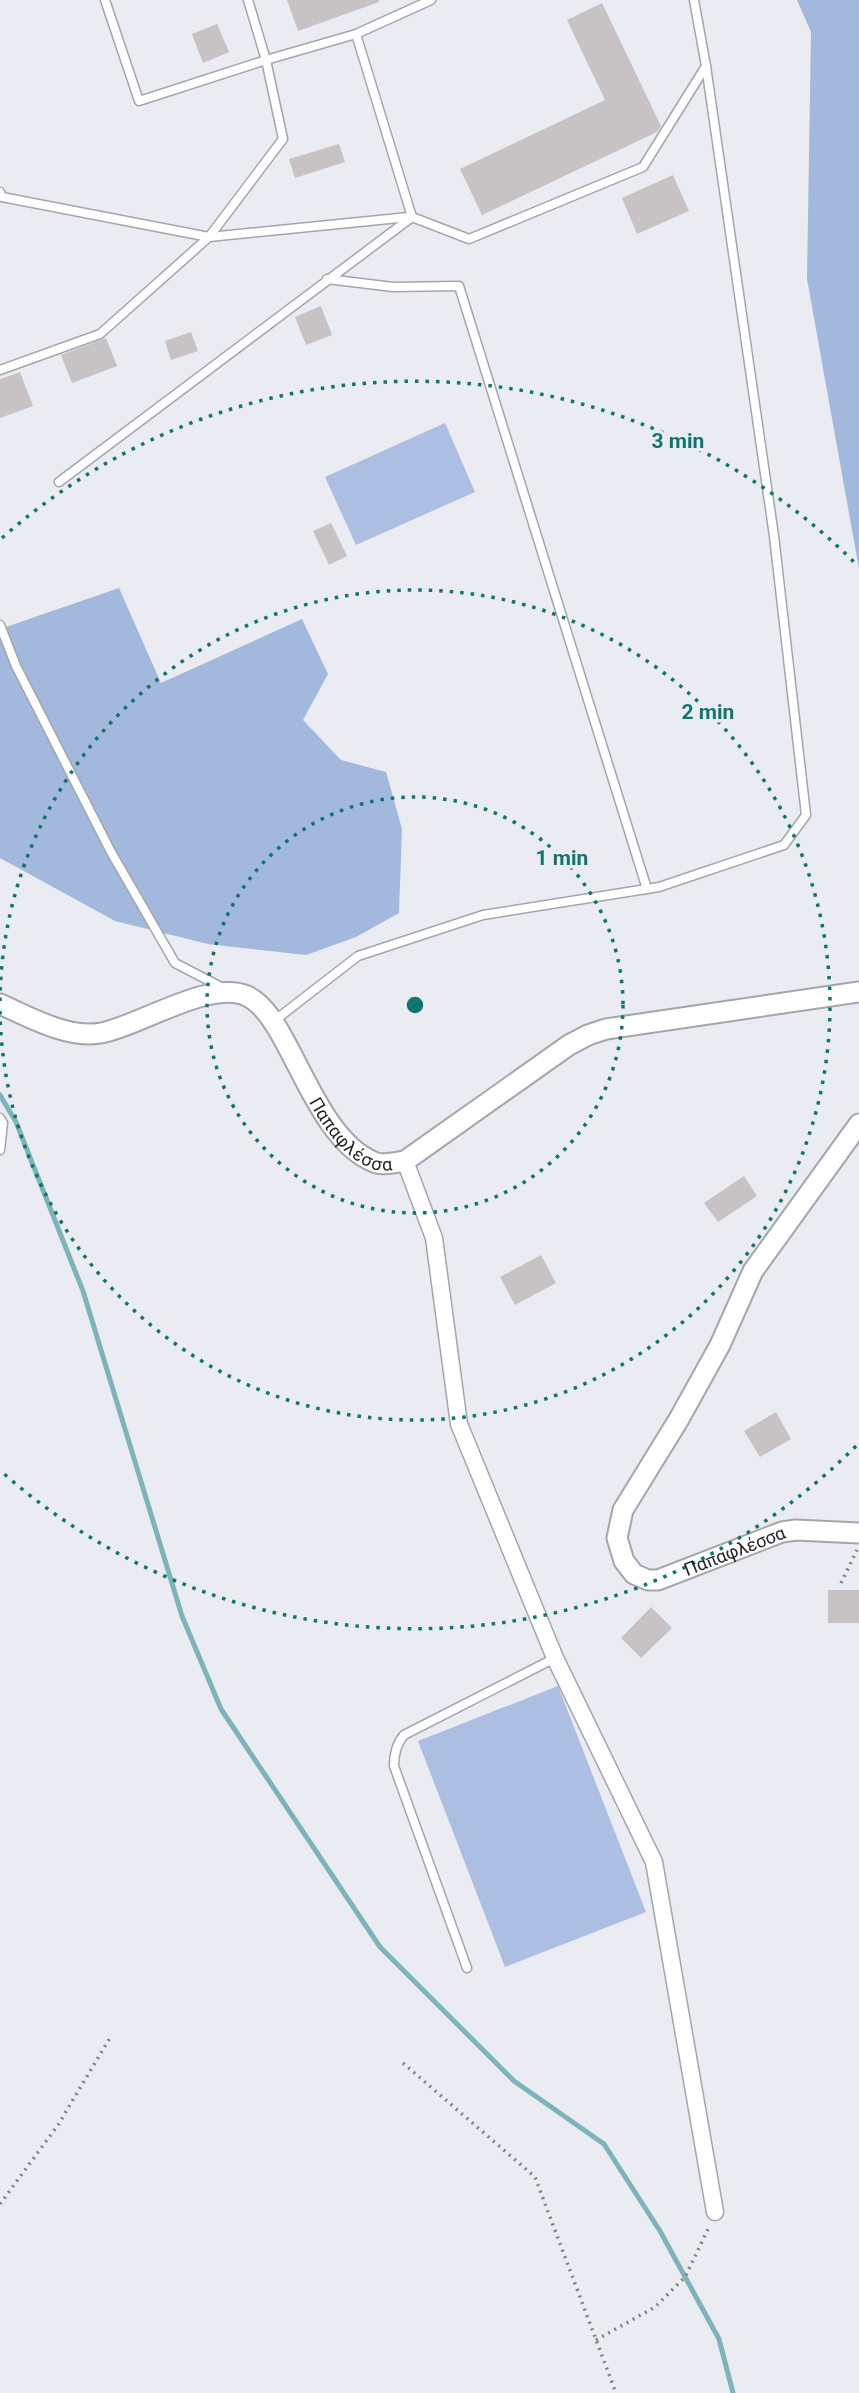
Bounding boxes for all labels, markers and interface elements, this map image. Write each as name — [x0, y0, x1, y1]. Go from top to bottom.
text: 3 min — [652, 429, 704, 453]
text: 2 min — [682, 700, 734, 724]
text: 1 min — [536, 846, 588, 870]
centre of rings — [403, 993, 427, 1017]
street label: Παπαφλέσσα — [306, 1093, 394, 1175]
street label: Παπαφλέσσα — [681, 1521, 789, 1579]

